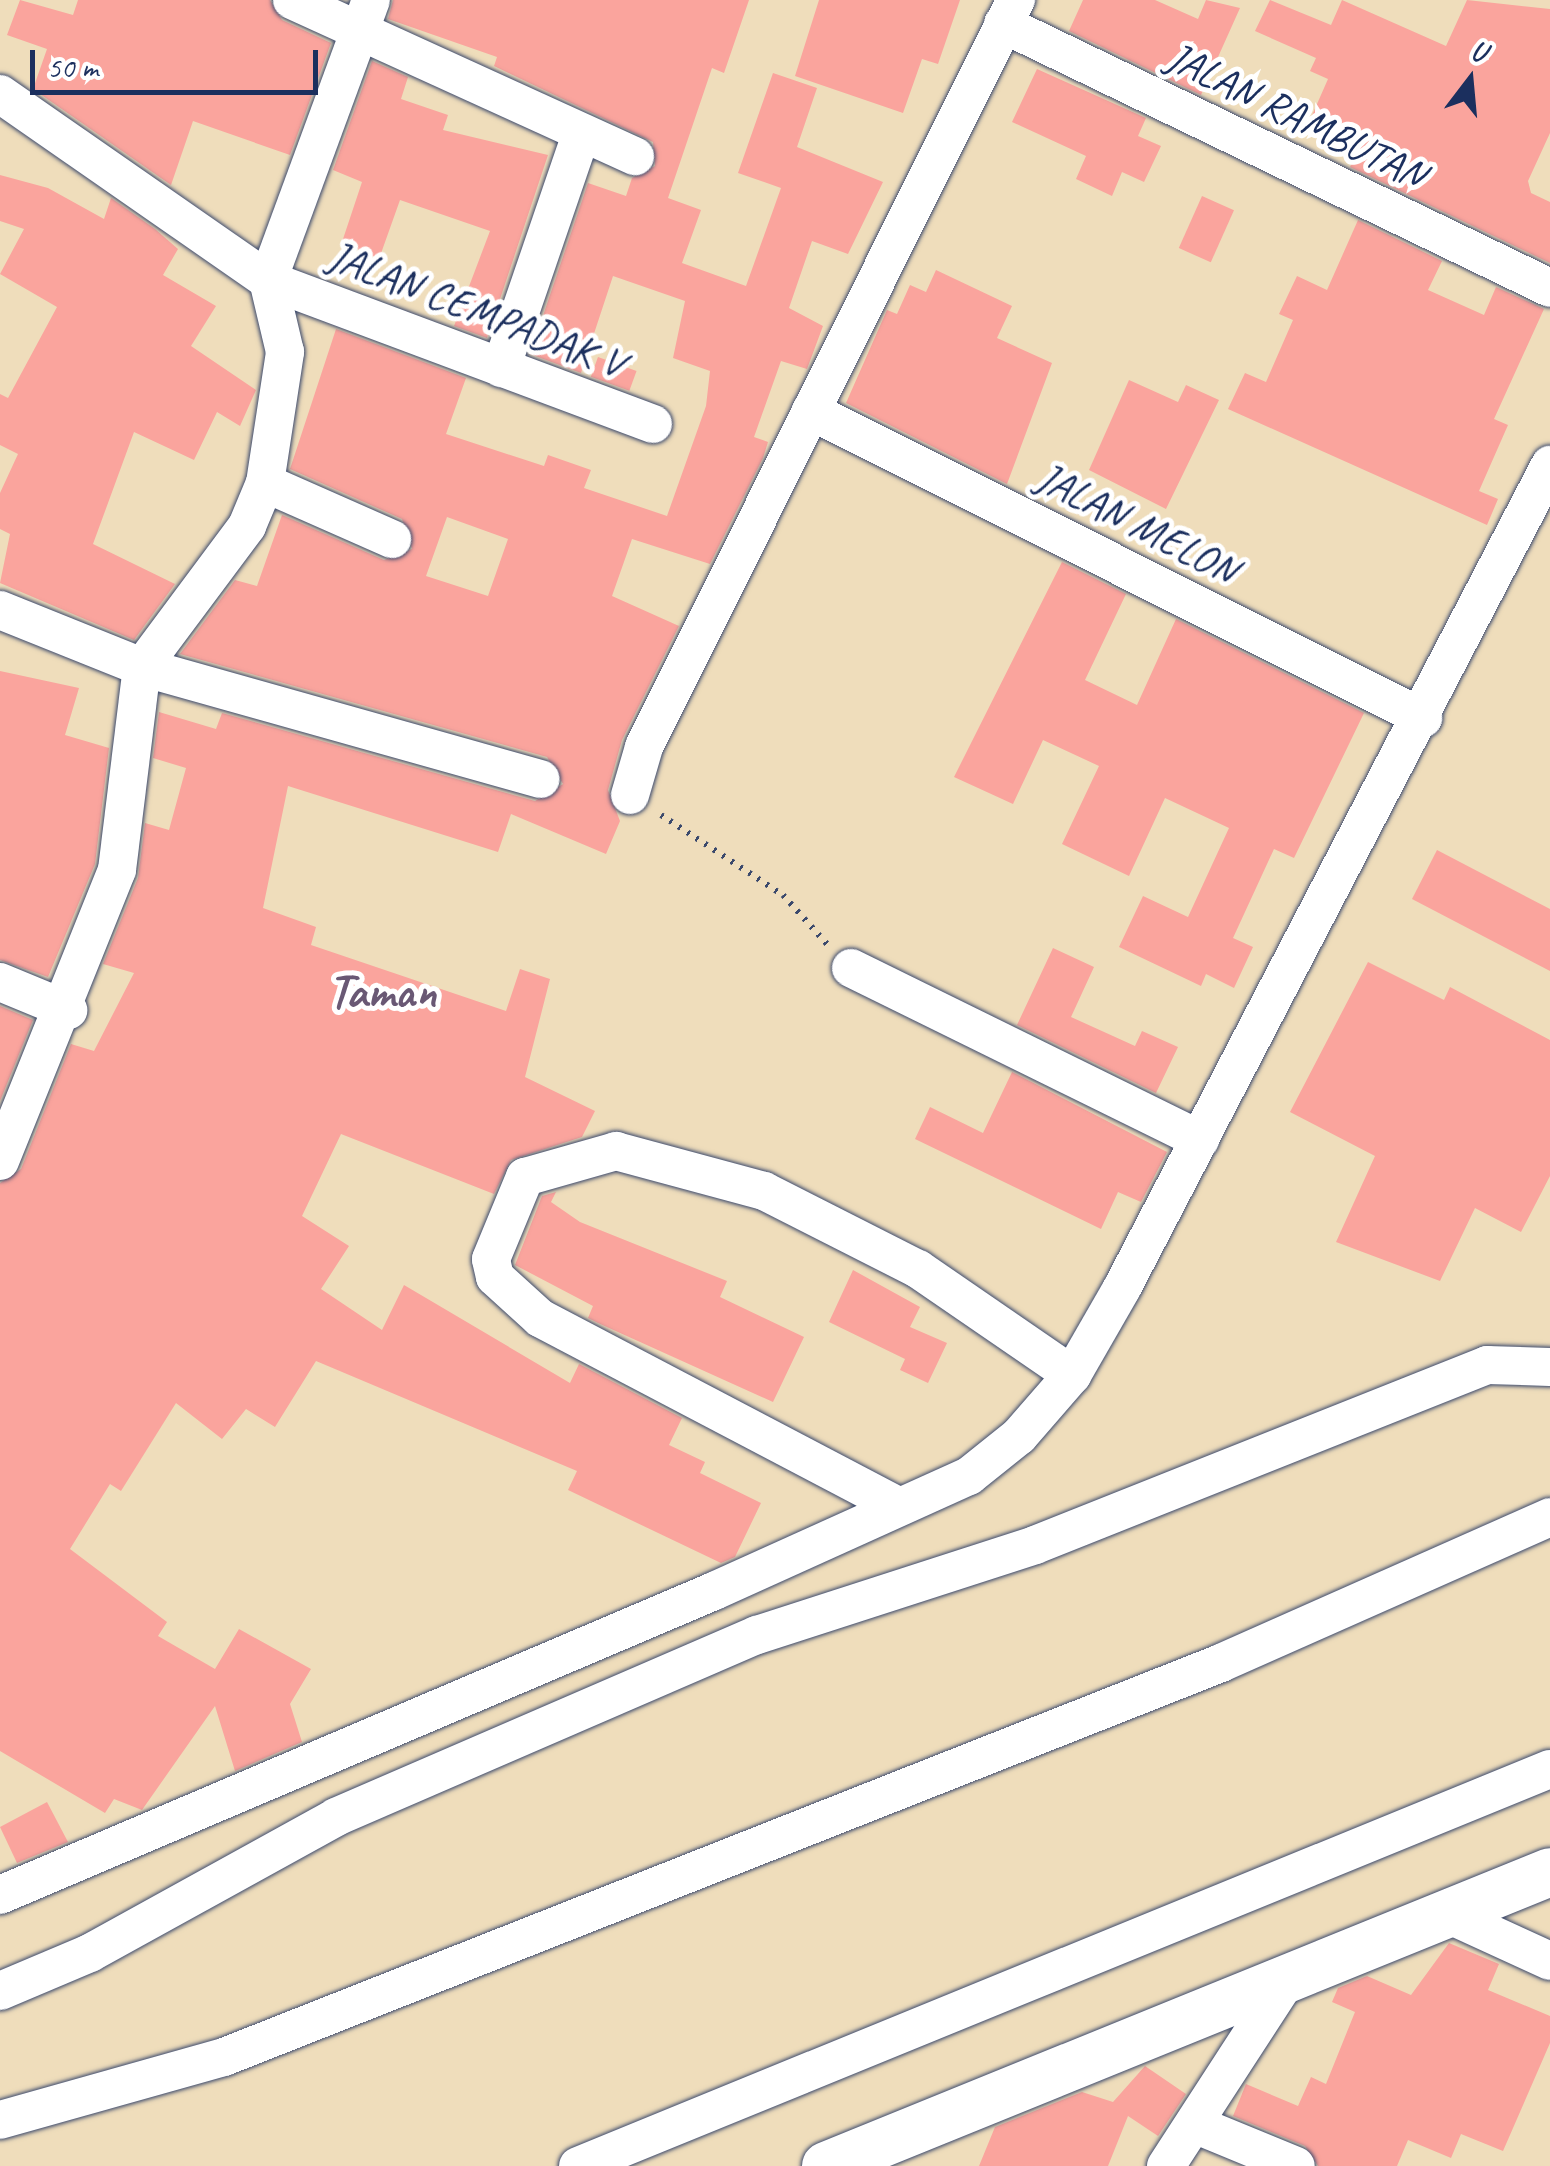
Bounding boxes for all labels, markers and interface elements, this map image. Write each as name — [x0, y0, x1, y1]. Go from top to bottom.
scale bar — [35, 30, 322, 92]
north arrow — [1420, 30, 1520, 130]
street label: JALAN RAMBUTAN — [1158, 32, 1434, 200]
text: U — [1467, 32, 1490, 69]
text: 50 m — [47, 48, 98, 86]
street label: JALAN CEMPADAK V — [322, 231, 630, 389]
street label: JALAN MELON — [1028, 452, 1246, 596]
district label: Taman — [328, 963, 436, 1021]

